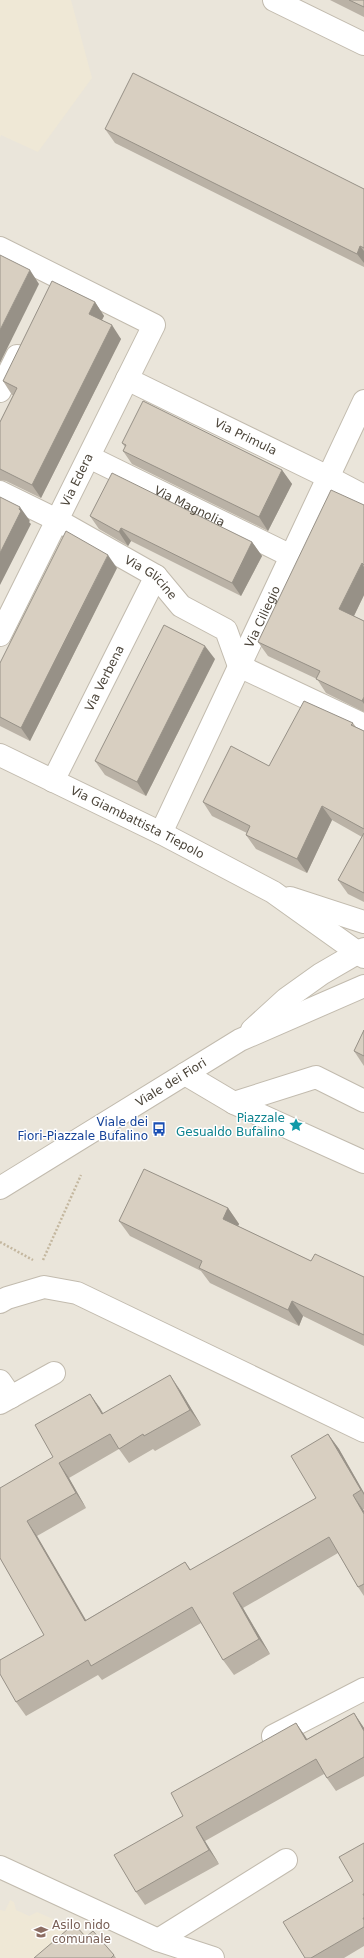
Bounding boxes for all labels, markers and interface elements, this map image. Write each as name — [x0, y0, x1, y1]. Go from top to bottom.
street label: Via Primula — [212, 416, 279, 458]
street label: Via Edera — [58, 451, 96, 509]
street label: Via Magnolia — [152, 483, 227, 529]
street label: Via Glicine — [122, 553, 180, 602]
street label: Via Ciliegio — [242, 584, 283, 650]
street label: Via Verbena — [82, 643, 127, 714]
street label: Via Giambattista Tiepolo — [68, 783, 207, 861]
street label: Viale dei Fiori — [133, 1055, 209, 1110]
place label: Piazzale Gesualdo Bufalino — [176, 1111, 285, 1139]
place label: Viale dei Fiori-Piazzale Bufalino — [18, 1115, 148, 1143]
place icon: Piazzale Gesualdo Bufalino — [288, 1117, 304, 1133]
bus stop icon: Viale dei Fiori-Piazzale Bufalino — [151, 1121, 167, 1137]
place label: Asilo nido comunale — [52, 1918, 111, 1946]
school or university icon: Asilo nido comunale — [33, 1924, 49, 1940]

